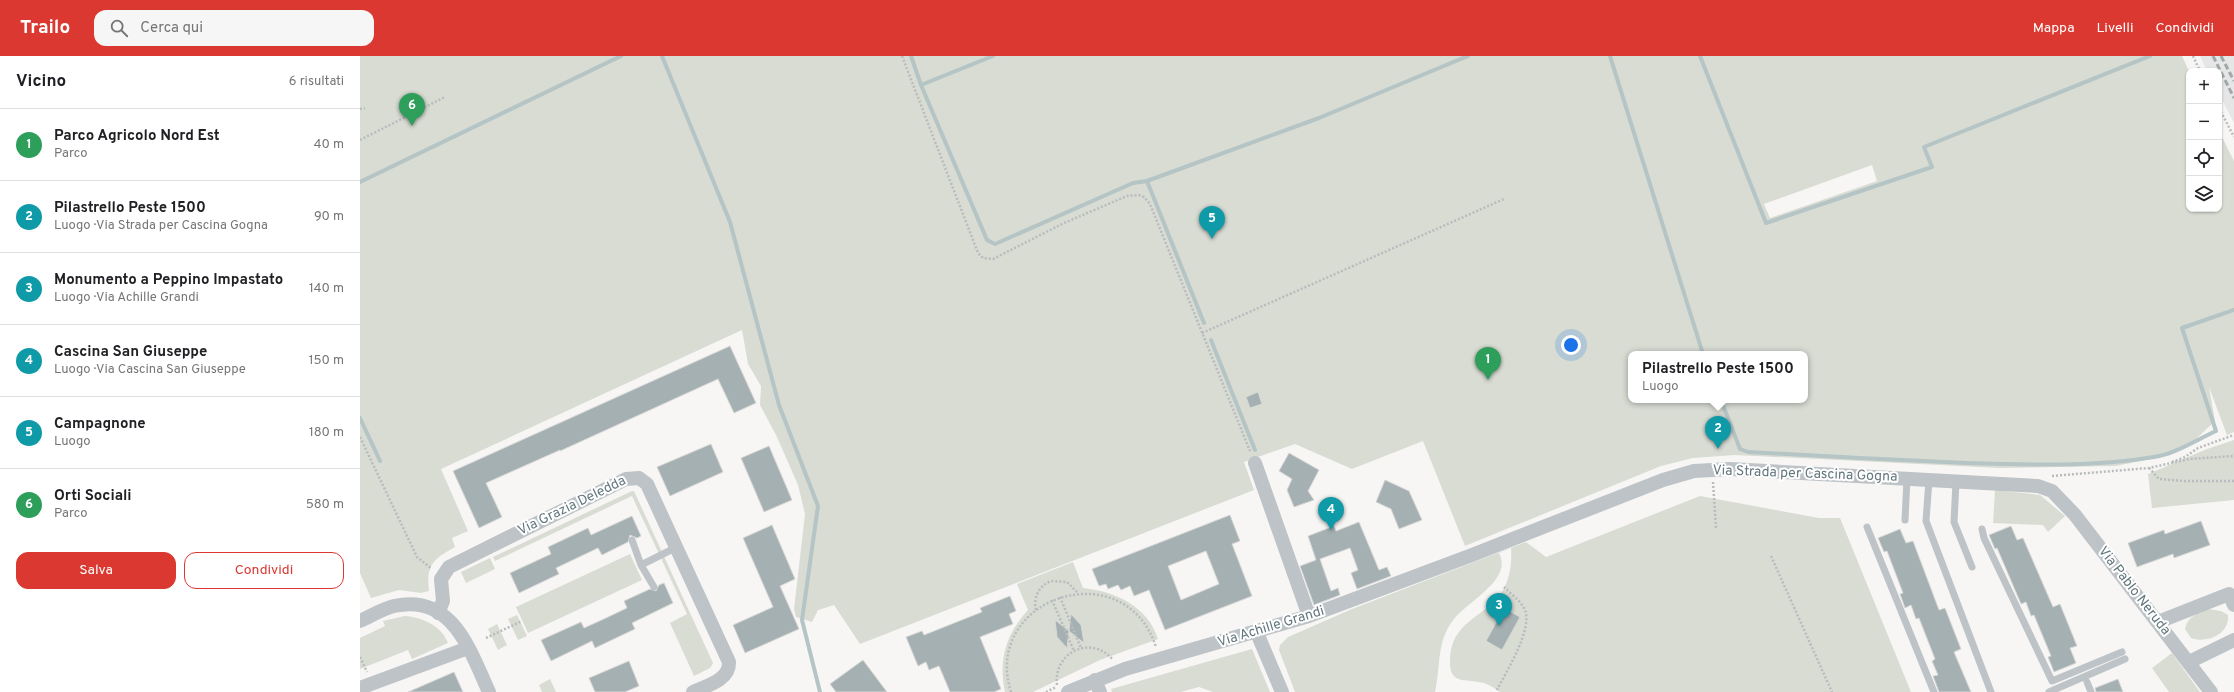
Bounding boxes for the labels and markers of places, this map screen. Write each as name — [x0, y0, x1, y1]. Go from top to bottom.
pin: 6 — [399, 93, 425, 126]
pin: 5 — [1199, 206, 1225, 239]
pin: 1 — [1475, 347, 1501, 380]
pin: 2 — [1705, 416, 1731, 449]
pin: 4 — [1318, 497, 1344, 530]
pin: 3 — [1486, 593, 1512, 626]

